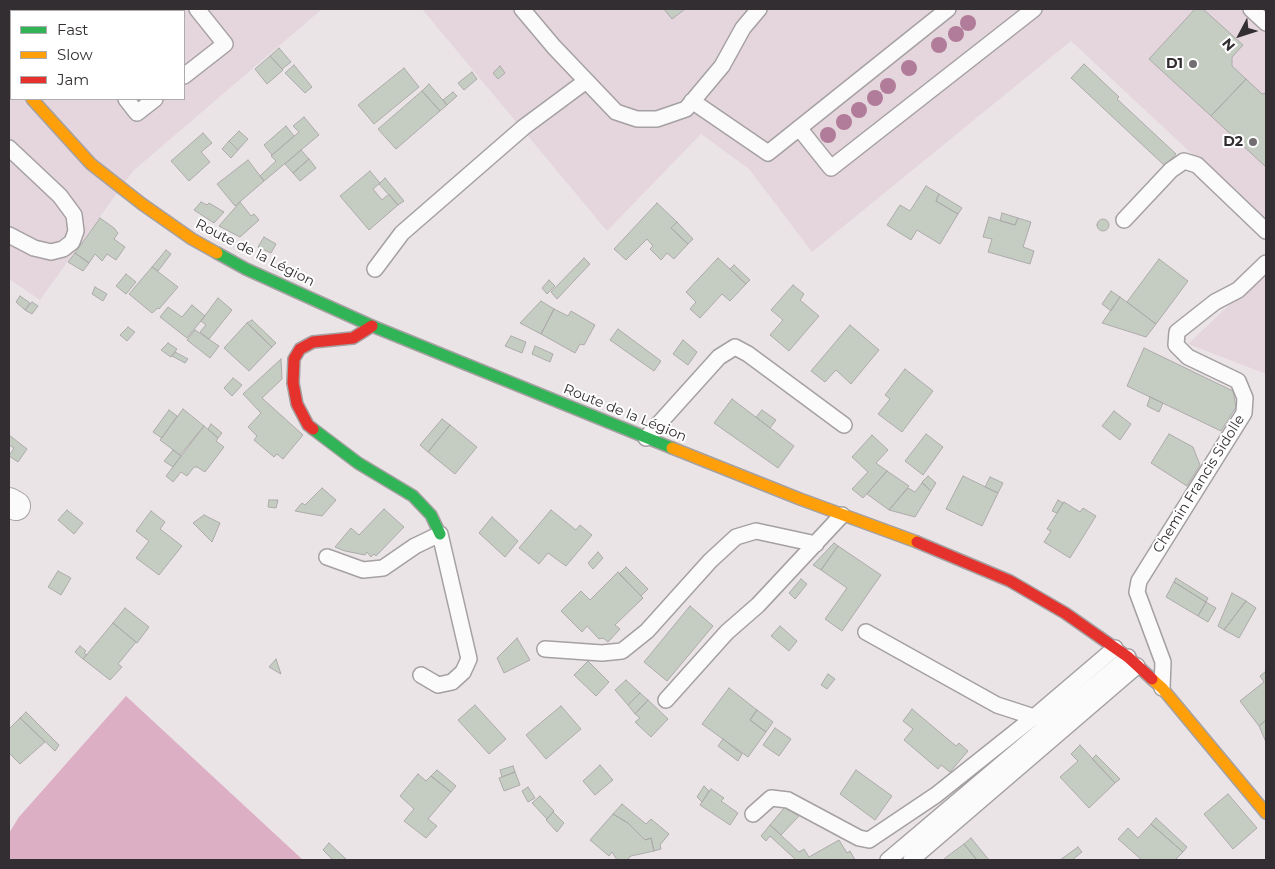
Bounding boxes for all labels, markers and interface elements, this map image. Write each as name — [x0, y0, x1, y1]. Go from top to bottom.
legend — [10, 10, 185, 100]
north arrow — [1215, 10, 1265, 60]
text: Fast — [57, 20, 88, 39]
text: N — [1218, 35, 1239, 55]
text: Slow — [57, 45, 93, 64]
place label: D1 — [1166, 56, 1183, 72]
marker: D1 — [1187, 58, 1199, 70]
text: Jam — [57, 70, 89, 89]
place label: D2 — [1223, 134, 1243, 150]
marker: D2 — [1247, 136, 1259, 148]
street label: Route de la Légion — [193, 216, 317, 290]
street label: Route de la Légion — [561, 381, 689, 445]
street label: Chemin Francis Sidolle — [1150, 412, 1248, 556]

